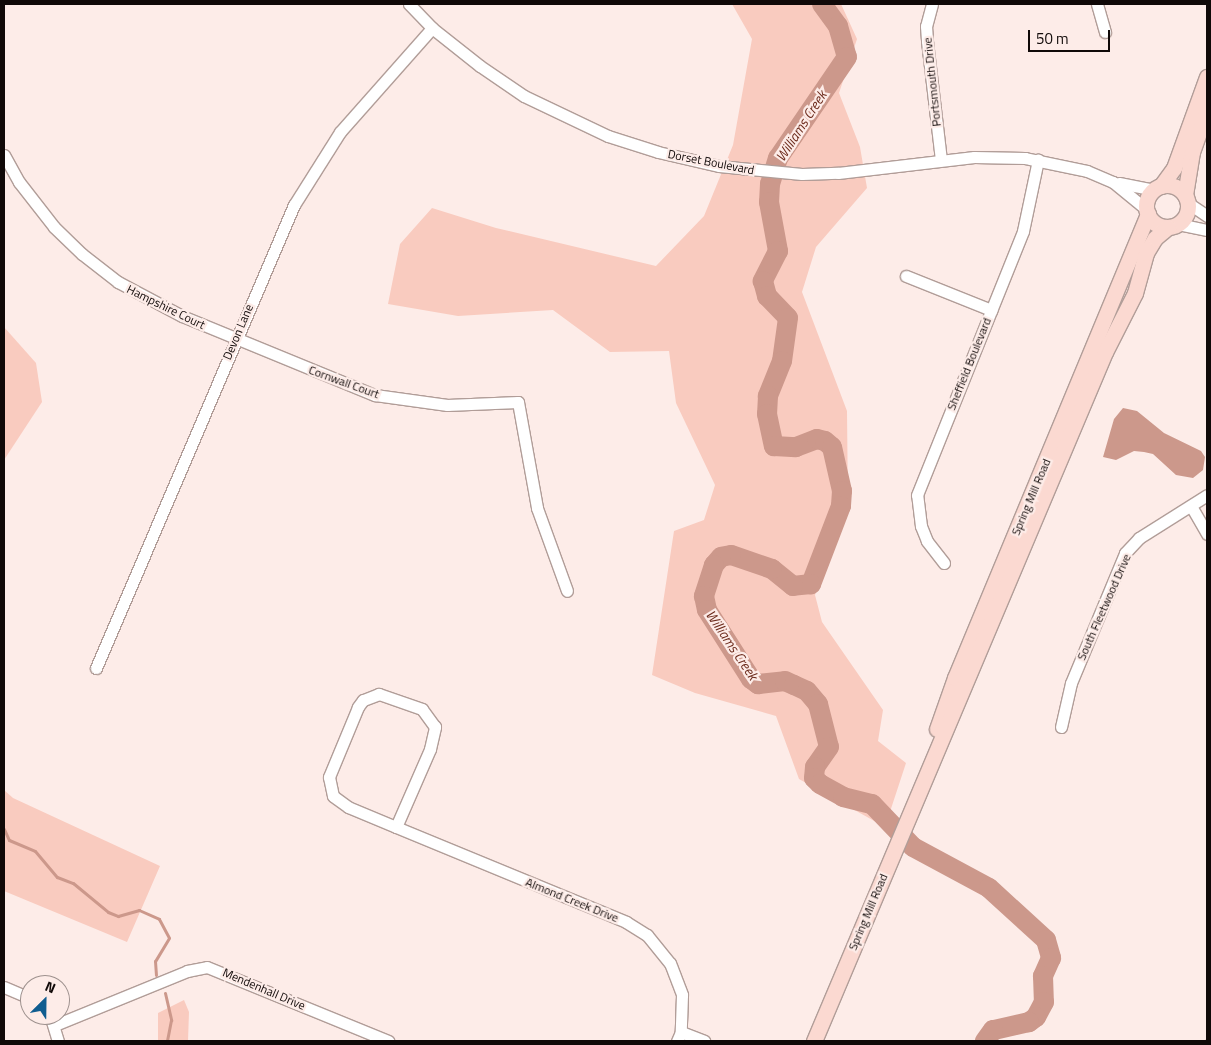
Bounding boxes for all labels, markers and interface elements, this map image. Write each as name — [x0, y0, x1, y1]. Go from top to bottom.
scale bar — [1031, 20, 1114, 52]
text: 50 m — [1036, 27, 1069, 50]
street label: Portsmouth Drive — [920, 37, 944, 127]
water label: Williams Creek — [772, 88, 830, 164]
street label: Dorset Boulevard — [667, 147, 755, 177]
street label: Hampshire Court — [124, 282, 208, 332]
street label: Devon Lane — [220, 302, 256, 362]
street label: Sheffield Boulevard — [944, 316, 994, 412]
street label: Cornwall Court — [307, 363, 381, 401]
street label: Spring Mill Road — [1008, 457, 1054, 537]
street label: South Fleetwood Drive — [1074, 552, 1134, 662]
water label: Williams Creek — [702, 607, 762, 683]
street label: Spring Mill Road — [845, 872, 891, 952]
street label: Almond Creek Drive — [523, 875, 621, 925]
street label: Mendenhall Drive — [221, 965, 307, 1013]
north arrow — [20, 975, 70, 1025]
text: N — [42, 975, 59, 998]

